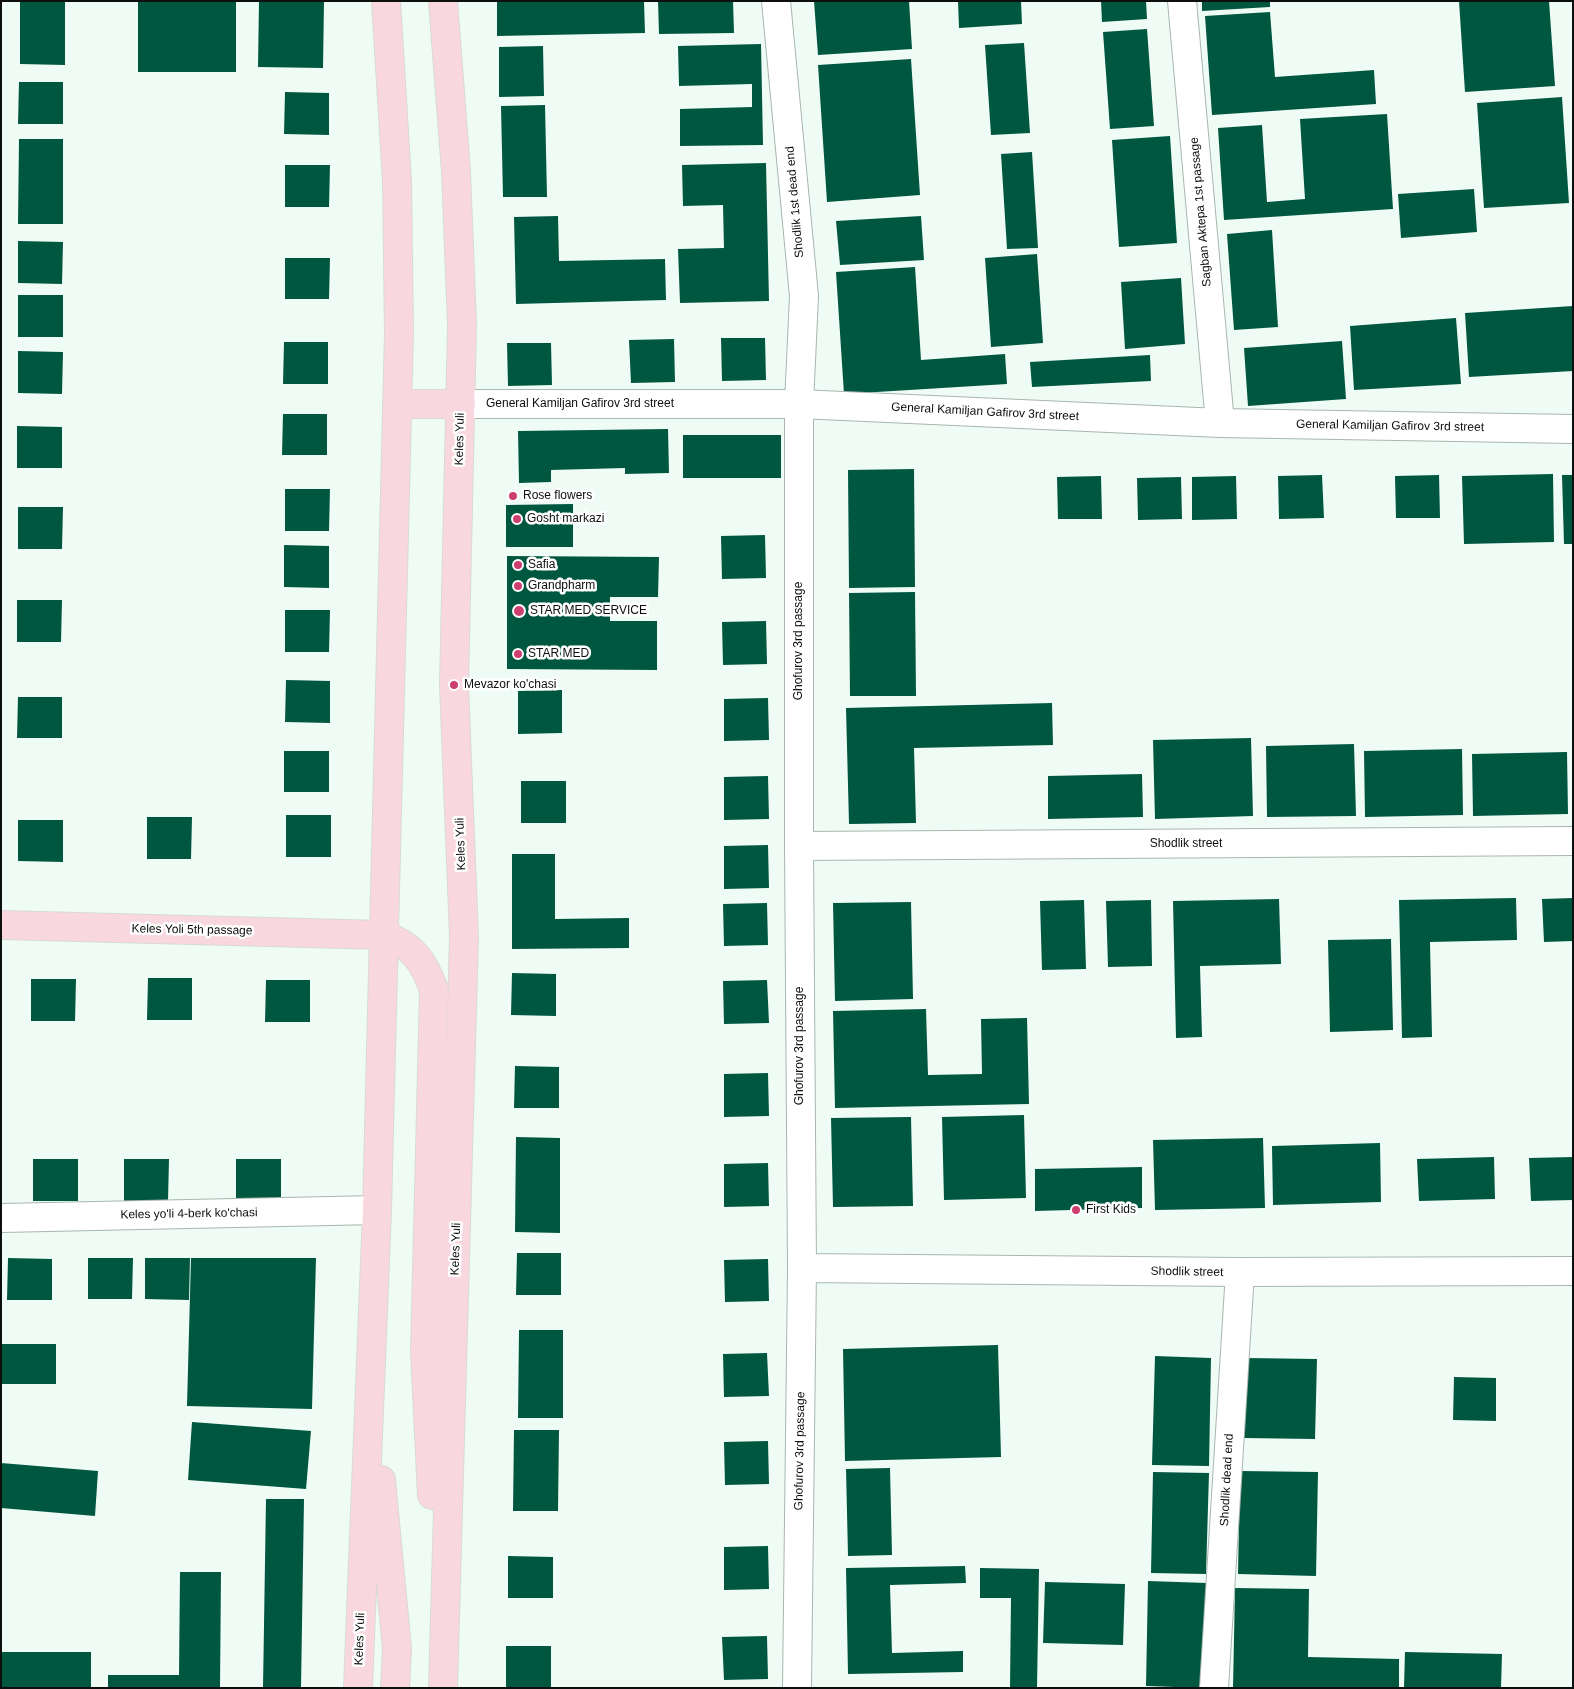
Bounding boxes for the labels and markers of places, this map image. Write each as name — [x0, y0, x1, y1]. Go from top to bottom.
place label: Rose flowers — [523, 489, 592, 503]
marker: Rose flowers — [507, 490, 519, 502]
place label: Gosht markazi — [527, 512, 604, 526]
marker: Gosht markazi — [511, 513, 523, 525]
place label: Safia — [528, 558, 555, 572]
marker: Safia — [512, 559, 524, 571]
place label: Grandpharm — [528, 579, 595, 593]
marker: Grandpharm — [512, 580, 524, 592]
marker: STAR MED SERVICE — [512, 604, 526, 618]
place label: STAR MED SERVICE — [530, 604, 647, 618]
place label: STAR MED — [528, 647, 589, 661]
marker: STAR MED — [512, 648, 524, 660]
place label: Mevazor ko'chasi — [464, 678, 556, 692]
marker: Mevazor ko'chasi — [448, 679, 460, 691]
place label: First Kids — [1086, 1203, 1136, 1217]
marker: First Kids — [1070, 1204, 1082, 1216]

